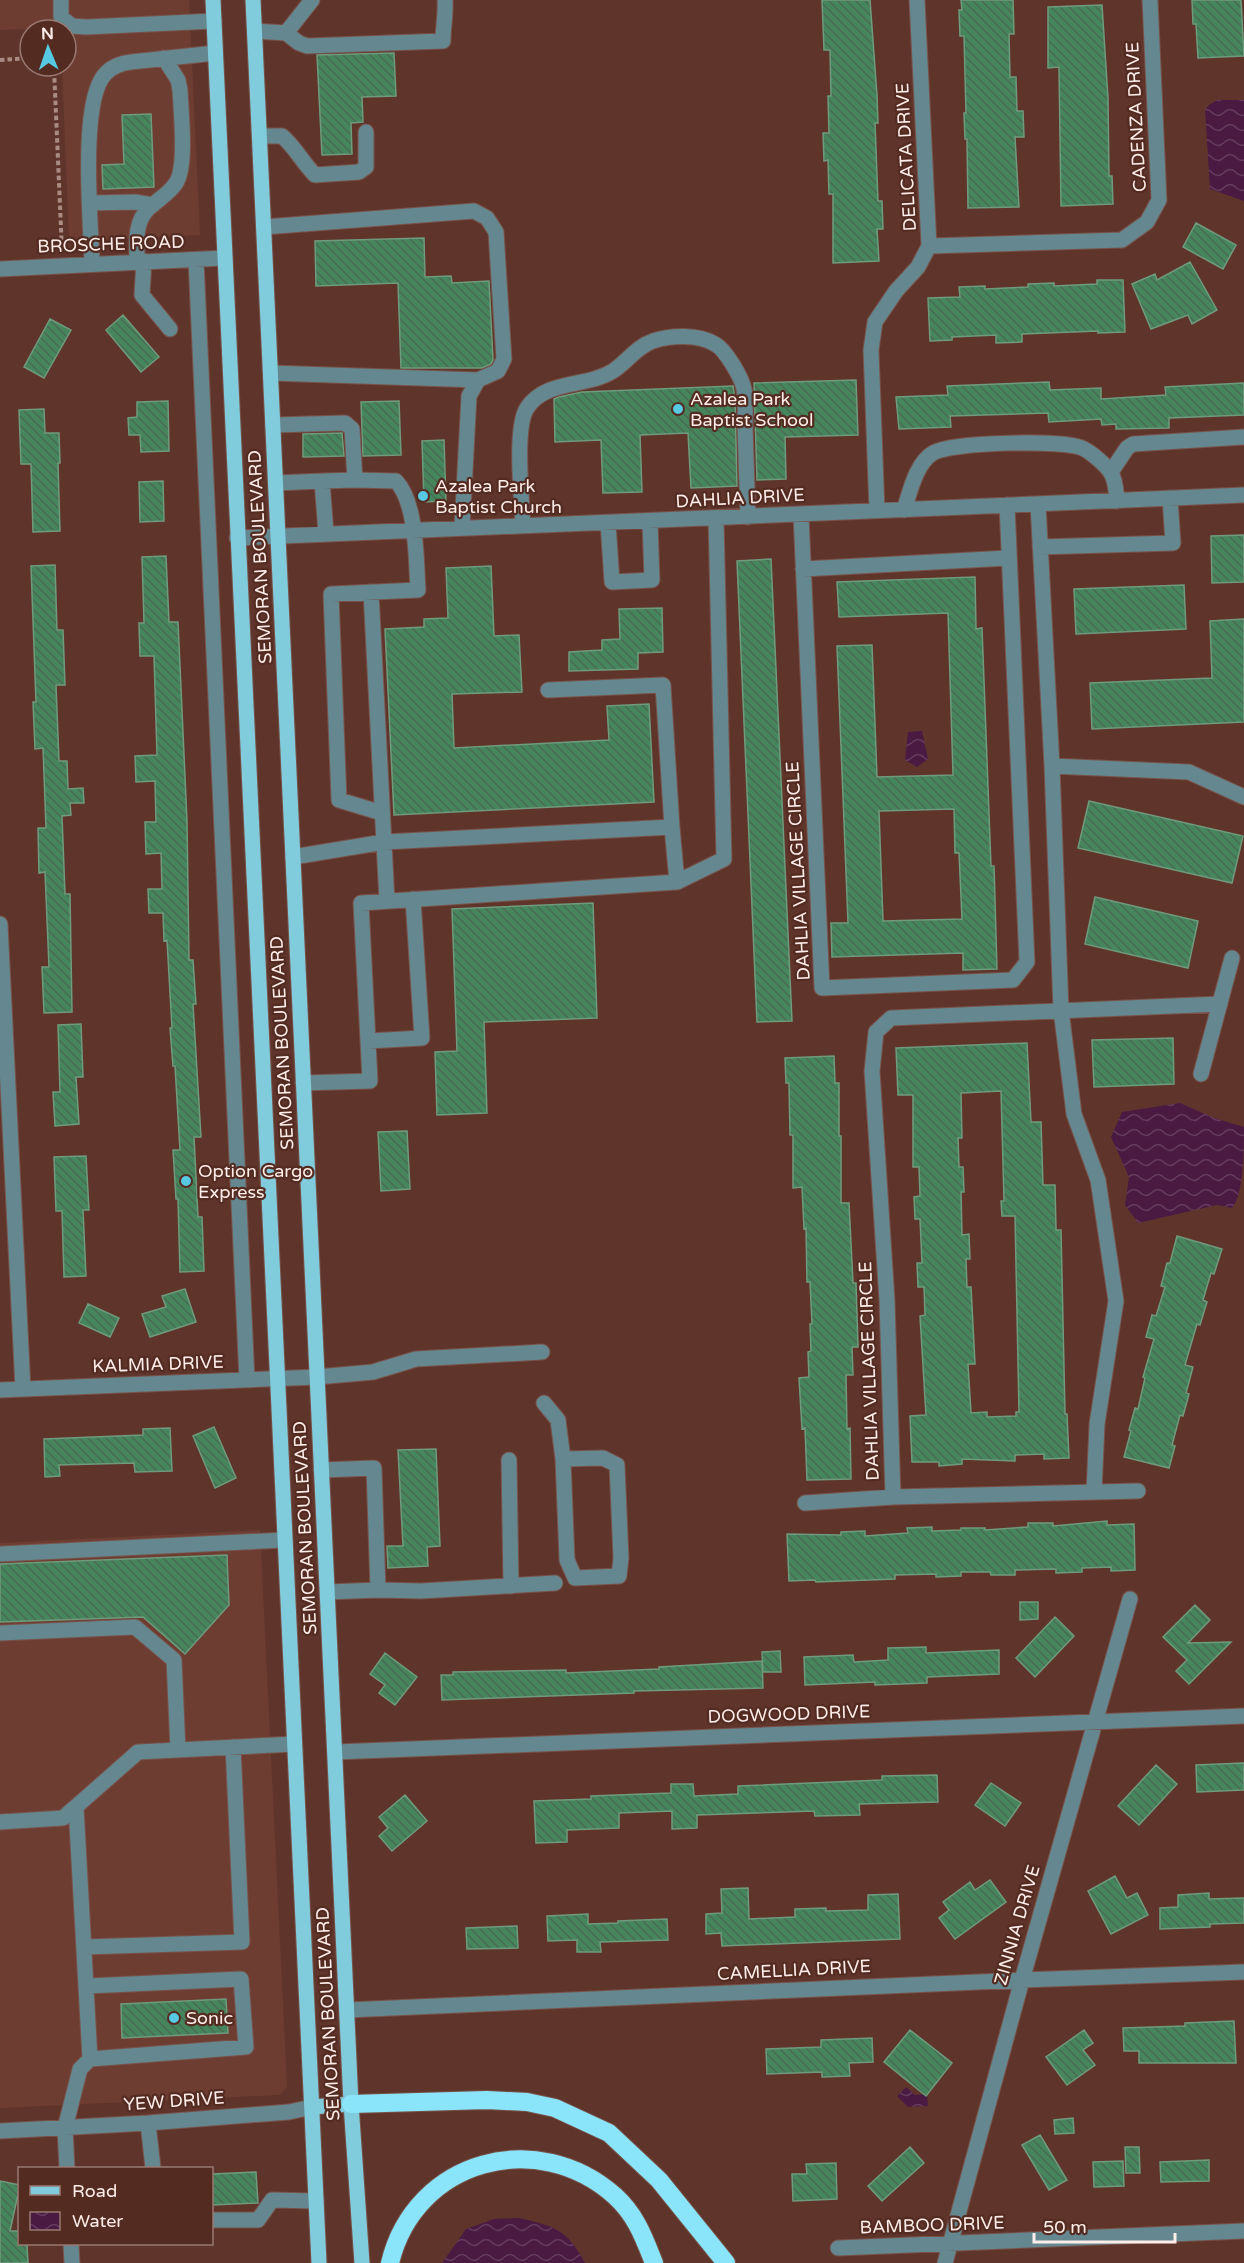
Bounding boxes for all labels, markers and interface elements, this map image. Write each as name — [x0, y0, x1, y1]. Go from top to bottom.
north arrow — [18, 18, 78, 78]
text: N — [41, 24, 54, 44]
street label: CADENZA DRIVE — [1121, 41, 1151, 193]
street label: DELICATA DRIVE — [891, 82, 921, 232]
street label: BROSCHE ROAD — [37, 230, 185, 258]
place label: Azalea Park Baptist School — [690, 388, 813, 431]
marker: Azalea Park Baptist School — [671, 402, 685, 416]
street label: SEMORAN BOULEVARD — [243, 450, 277, 664]
place label: Azalea Park Baptist Church — [435, 475, 562, 518]
street label: DAHLIA DRIVE — [675, 484, 805, 512]
marker: Azalea Park Baptist Church — [416, 489, 430, 503]
street label: DAHLIA VILLAGE CIRCLE — [781, 761, 815, 981]
street label: SEMORAN BOULEVARD — [265, 936, 299, 1150]
place label: Option Cargo Express — [198, 1160, 313, 1203]
marker: Option Cargo Express — [179, 1174, 193, 1188]
street label: DAHLIA VILLAGE CIRCLE — [854, 1261, 884, 1481]
street label: KALMIA DRIVE — [92, 1351, 224, 1377]
street label: SEMORAN BOULEVARD — [288, 1421, 322, 1635]
street label: DOGWOOD DRIVE — [707, 1700, 871, 1728]
street label: ZINNIA DRIVE — [989, 1862, 1045, 1988]
street label: SEMORAN BOULEVARD — [311, 1907, 345, 2121]
street label: CAMELLIA DRIVE — [716, 1955, 872, 1985]
place label: Sonic — [186, 2007, 233, 2029]
marker: Sonic — [167, 2011, 181, 2025]
street label: YEW DRIVE — [123, 2086, 225, 2116]
legend — [18, 2167, 213, 2245]
text: Road — [72, 2180, 117, 2202]
scale bar — [1034, 2206, 1175, 2244]
text: Water — [72, 2210, 123, 2232]
street label: BAMBOO DRIVE — [859, 2211, 1005, 2239]
text: 50 m — [1043, 2216, 1087, 2238]

